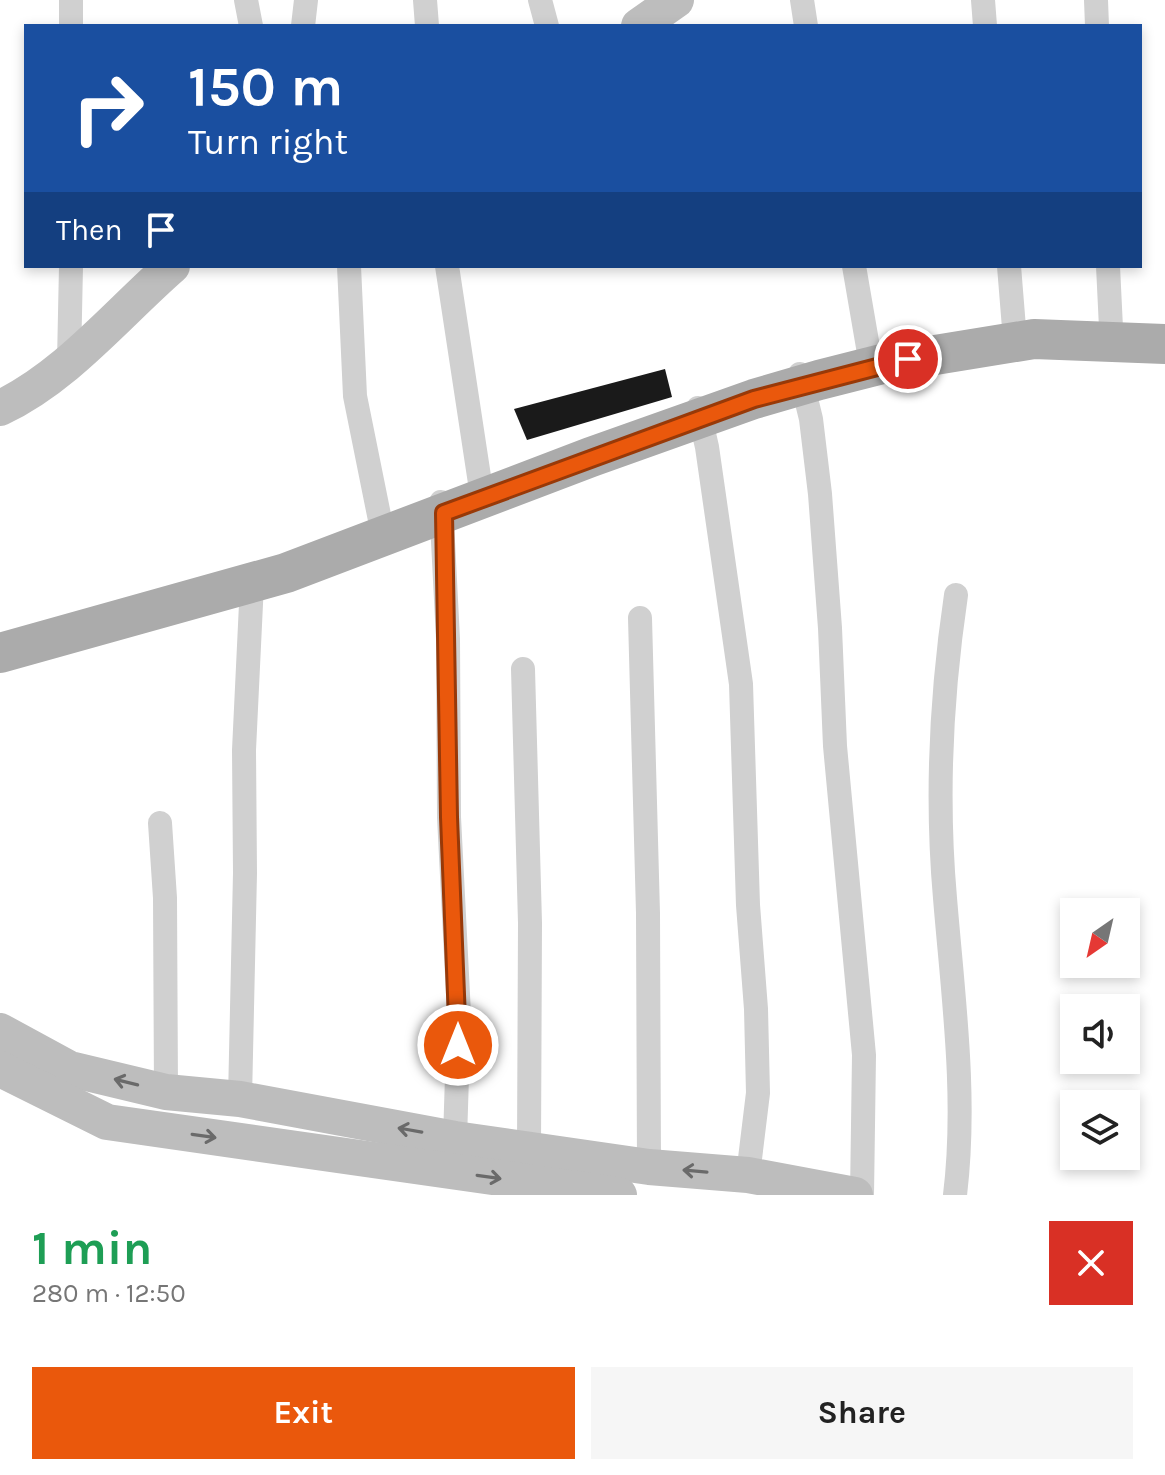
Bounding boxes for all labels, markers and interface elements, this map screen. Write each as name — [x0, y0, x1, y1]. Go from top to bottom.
text: 150 m — [188, 54, 343, 119]
icon: right — [56, 56, 160, 160]
text: Turn right — [188, 121, 348, 163]
icon: arrive — [139, 208, 183, 252]
text: Then — [56, 212, 123, 248]
pin — [874, 325, 942, 393]
icon: arrive — [886, 337, 930, 381]
north arrow — [1060, 898, 1140, 978]
map controls — [1060, 898, 1140, 1170]
button: sound — [1060, 994, 1140, 1074]
position arrow — [416, 1003, 500, 1087]
one-way arrow — [114, 1074, 139, 1089]
button: layers — [1060, 1090, 1140, 1170]
one-way arrow — [397, 1122, 423, 1137]
one-way arrow — [191, 1129, 216, 1144]
one-way arrow — [682, 1163, 709, 1178]
one-way arrow — [476, 1170, 502, 1185]
text: 1 min — [32, 1220, 152, 1276]
button: close — [1049, 1221, 1133, 1305]
text: 280 m · 12:50 — [32, 1278, 186, 1309]
button: Exit — [32, 1367, 575, 1459]
button: Share — [591, 1367, 1133, 1459]

